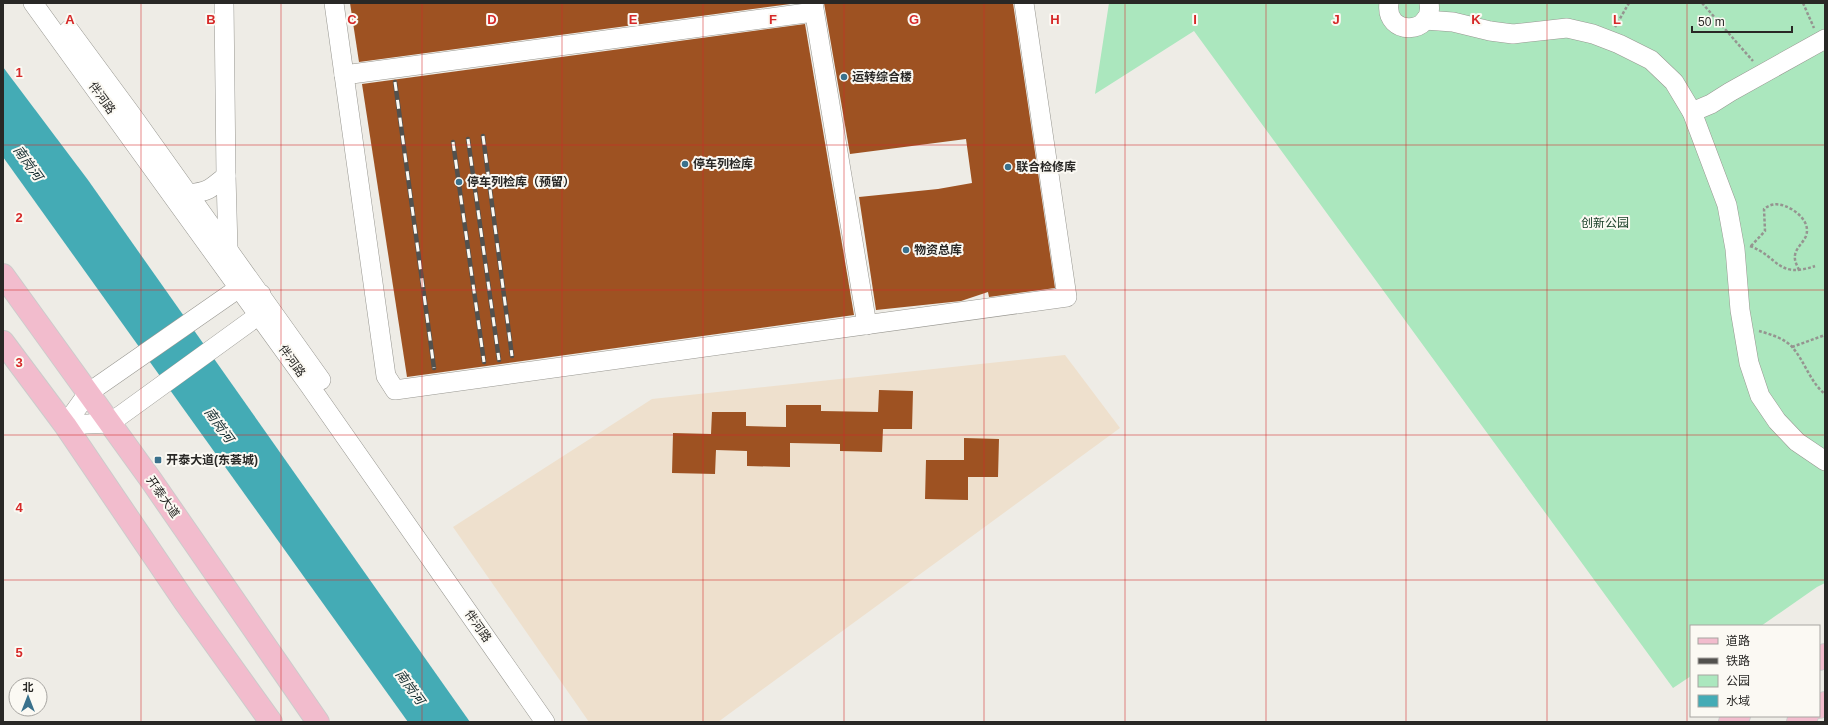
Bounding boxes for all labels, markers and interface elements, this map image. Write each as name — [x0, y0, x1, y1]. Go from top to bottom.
scale bar — [1692, 8, 1792, 34]
text: A — [65, 12, 75, 27]
text: B — [206, 12, 216, 27]
text: C — [347, 12, 357, 27]
text: D — [487, 12, 497, 27]
text: E — [629, 12, 638, 27]
text: F — [769, 12, 777, 27]
text: G — [909, 12, 919, 27]
text: H — [1050, 12, 1060, 27]
text: I — [1193, 12, 1197, 27]
text: J — [1332, 12, 1340, 27]
text: K — [1471, 12, 1481, 27]
text: L — [1613, 12, 1621, 27]
text: 50 m — [1698, 15, 1725, 29]
text: 1 — [15, 65, 23, 80]
place label: 运转综合楼 — [852, 70, 912, 84]
marker: 运转综合楼 — [839, 72, 849, 82]
street label: 伴河路 — [86, 79, 118, 117]
water label: 南岗河 — [10, 143, 47, 186]
place label: 停车列检库 — [693, 157, 753, 171]
marker: 停车列检库 — [680, 159, 690, 169]
place label: 联合检修库 — [1016, 160, 1076, 174]
marker: 联合检修库 — [1003, 162, 1013, 172]
place label: 停车列检库（预留） — [467, 175, 575, 189]
marker: 停车列检库（预留） — [454, 177, 464, 187]
text: 2 — [15, 210, 23, 225]
park label: 创新公园 — [1581, 216, 1629, 230]
place label: 物资总库 — [914, 243, 962, 257]
marker: 物资总库 — [901, 245, 911, 255]
street label: 伴河路 — [276, 342, 308, 380]
text: 3 — [15, 355, 23, 370]
water label: 南岗河 — [201, 405, 238, 448]
place label: 开泰大道(东荟城) — [166, 453, 258, 467]
marker: 开泰大道(东荟城) — [153, 455, 163, 465]
street label: 开泰大道 — [143, 473, 183, 521]
text: 4 — [15, 500, 23, 515]
street label: 伴河路 — [462, 607, 494, 645]
legend — [1690, 625, 1820, 717]
text: 道路 — [1726, 634, 1750, 648]
text: 5 — [15, 645, 23, 660]
text: 铁路 — [1726, 654, 1750, 668]
water label: 南岗河 — [392, 667, 429, 710]
text: 公园 — [1726, 674, 1750, 688]
north arrow — [8, 677, 48, 717]
text: 北 — [23, 681, 34, 693]
text: 水域 — [1726, 694, 1750, 708]

